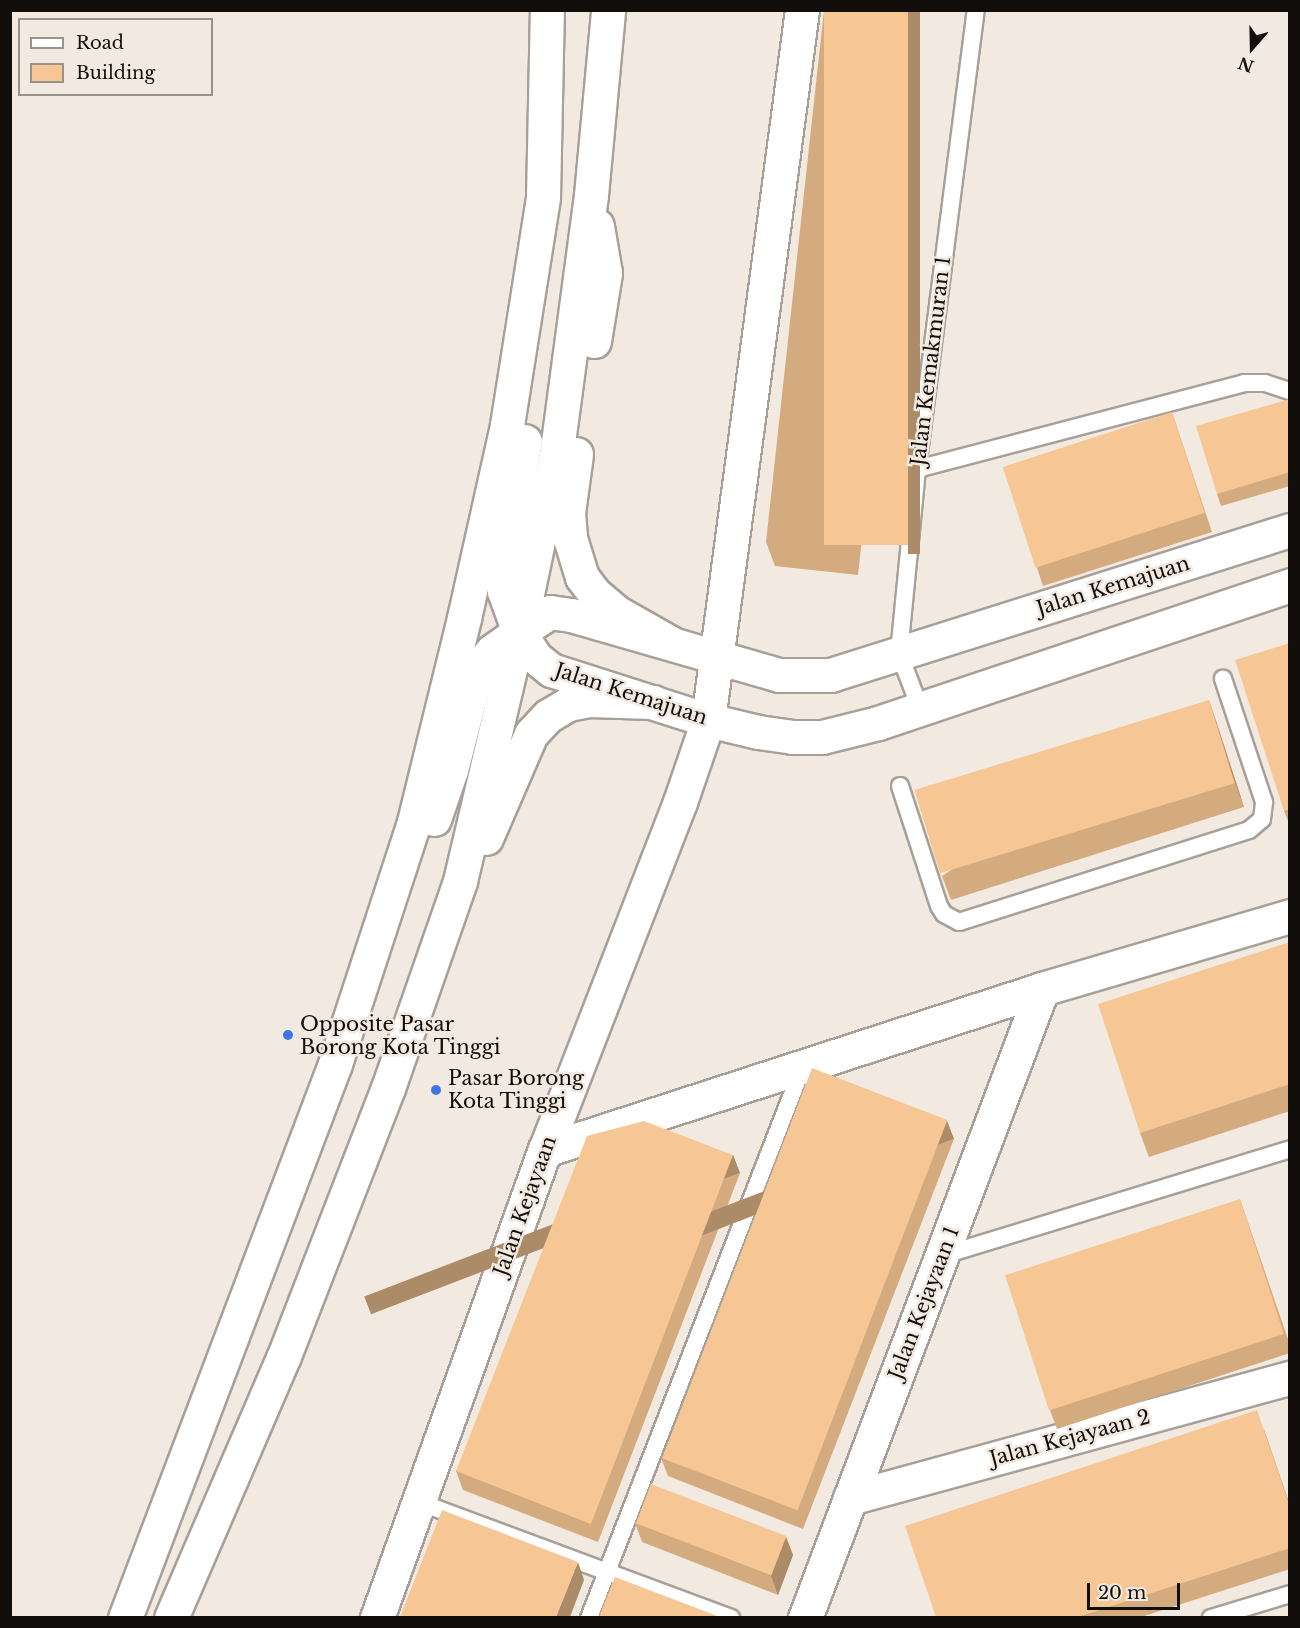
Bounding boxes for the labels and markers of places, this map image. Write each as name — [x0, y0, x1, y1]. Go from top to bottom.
place label: Opposite Pasar Borong Kota Tinggi — [300, 1012, 502, 1059]
marker: Opposite Pasar Borong Kota Tinggi — [281, 1028, 295, 1042]
place label: Pasar Borong Kota Tinggi — [448, 1066, 585, 1113]
marker: Pasar Borong Kota Tinggi — [429, 1083, 443, 1097]

